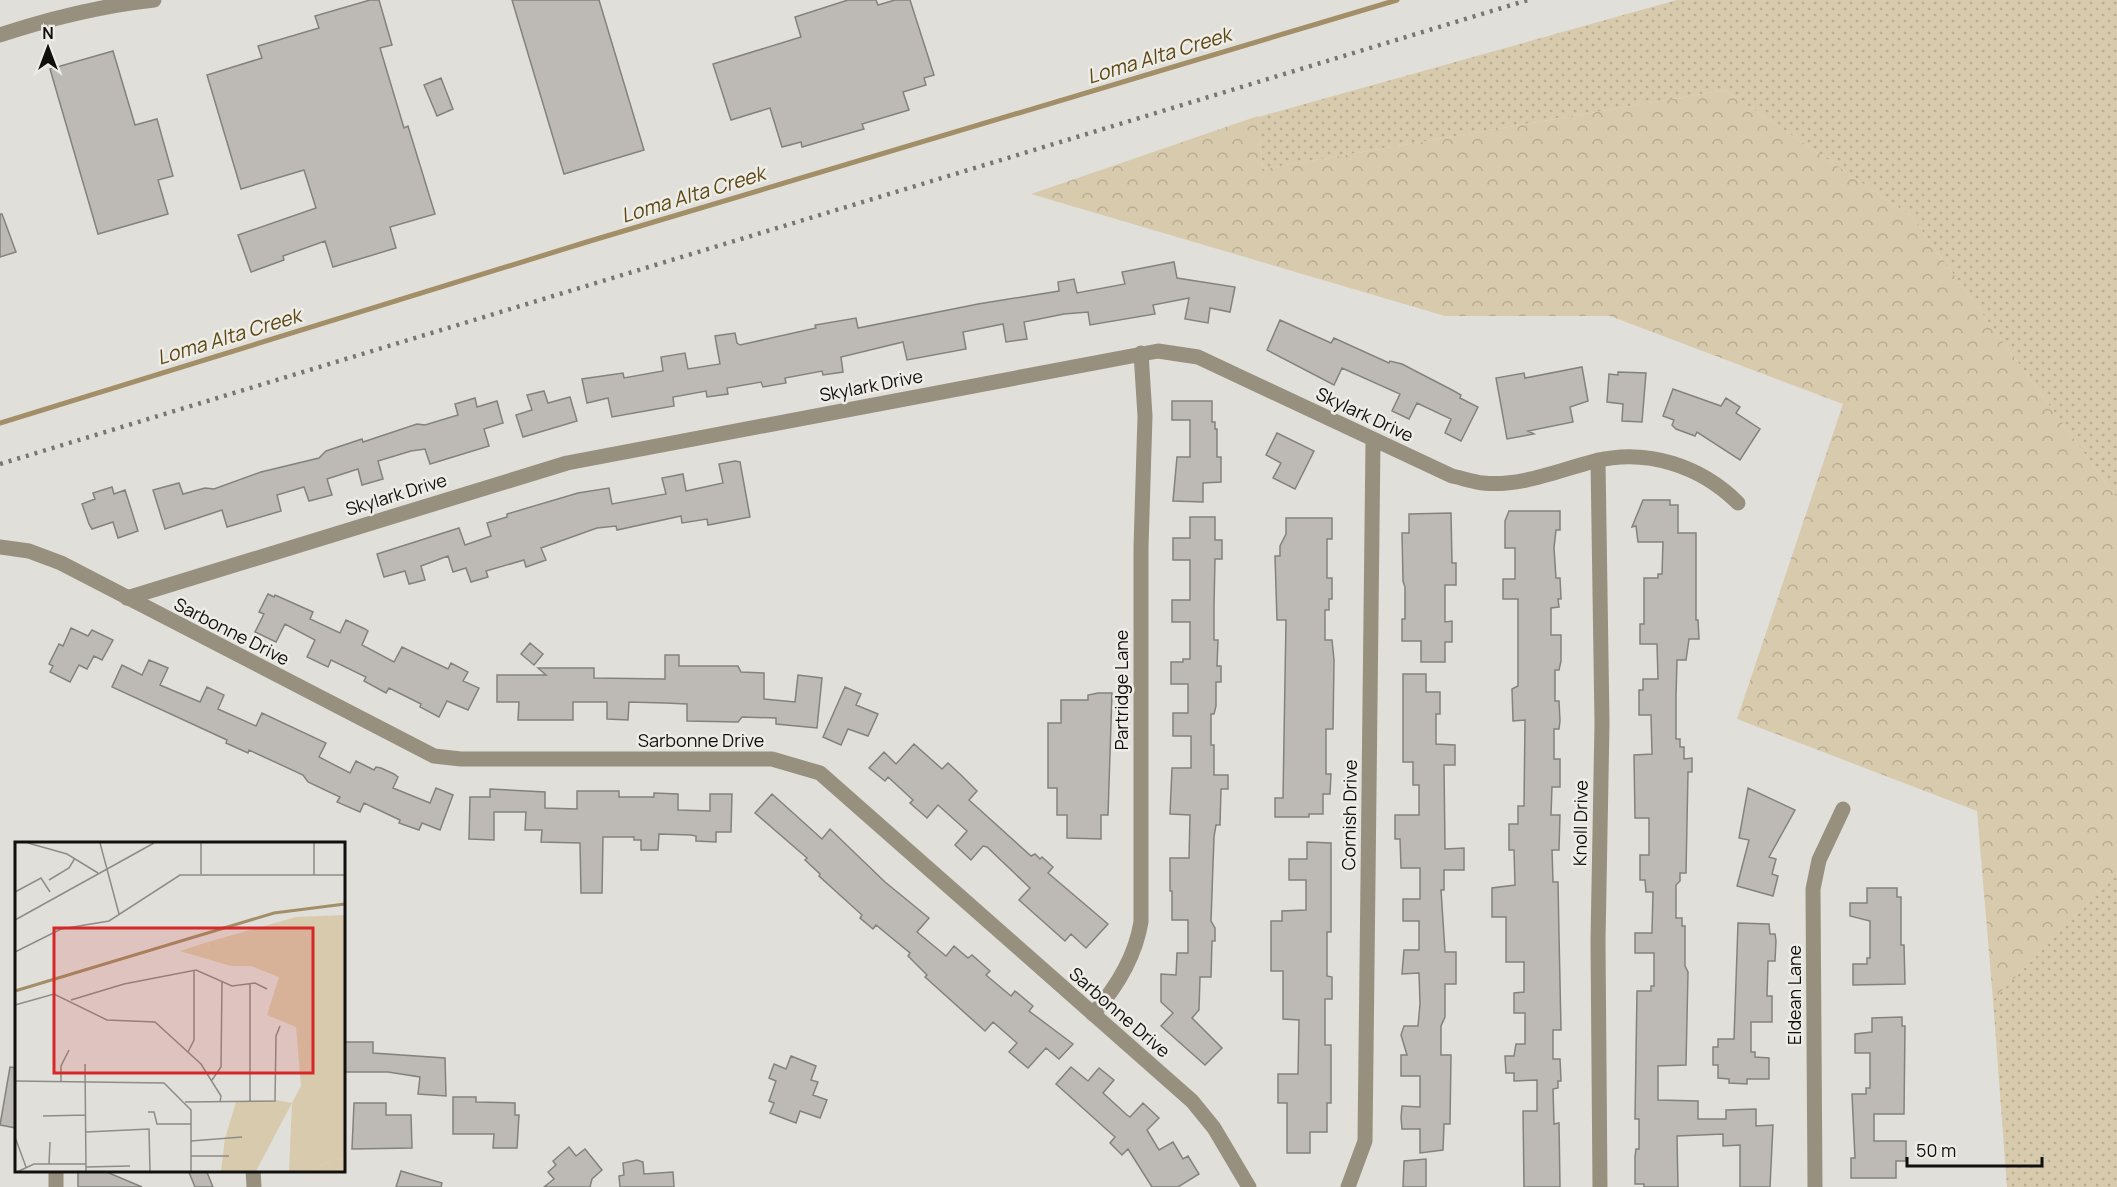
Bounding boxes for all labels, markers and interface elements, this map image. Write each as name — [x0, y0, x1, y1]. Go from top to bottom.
north arrow — [18, 18, 78, 78]
water label: Loma Alta Creek — [1084, 19, 1237, 90]
text: N — [42, 22, 54, 44]
water label: Loma Alta Creek — [618, 158, 771, 229]
water label: Loma Alta Creek — [154, 300, 307, 371]
street label: Skylark Drive — [817, 363, 925, 407]
street label: Skylark Drive — [1312, 381, 1418, 447]
street label: Skylark Drive — [342, 467, 450, 521]
street label: Sarbonne Drive — [170, 592, 294, 670]
street label: Partridge Lane — [1109, 630, 1133, 750]
street label: Sarbonne Drive — [638, 728, 764, 752]
street label: Cornish Drive — [1336, 759, 1362, 871]
street label: Knoll Drive — [1567, 780, 1593, 866]
inset map — [15, 842, 345, 1172]
street label: Eldean Lane — [1782, 945, 1806, 1045]
street label: Sarbonne Drive — [1064, 961, 1176, 1063]
scale bar — [1907, 1130, 2042, 1168]
text: 50 m — [1916, 1138, 1956, 1162]

